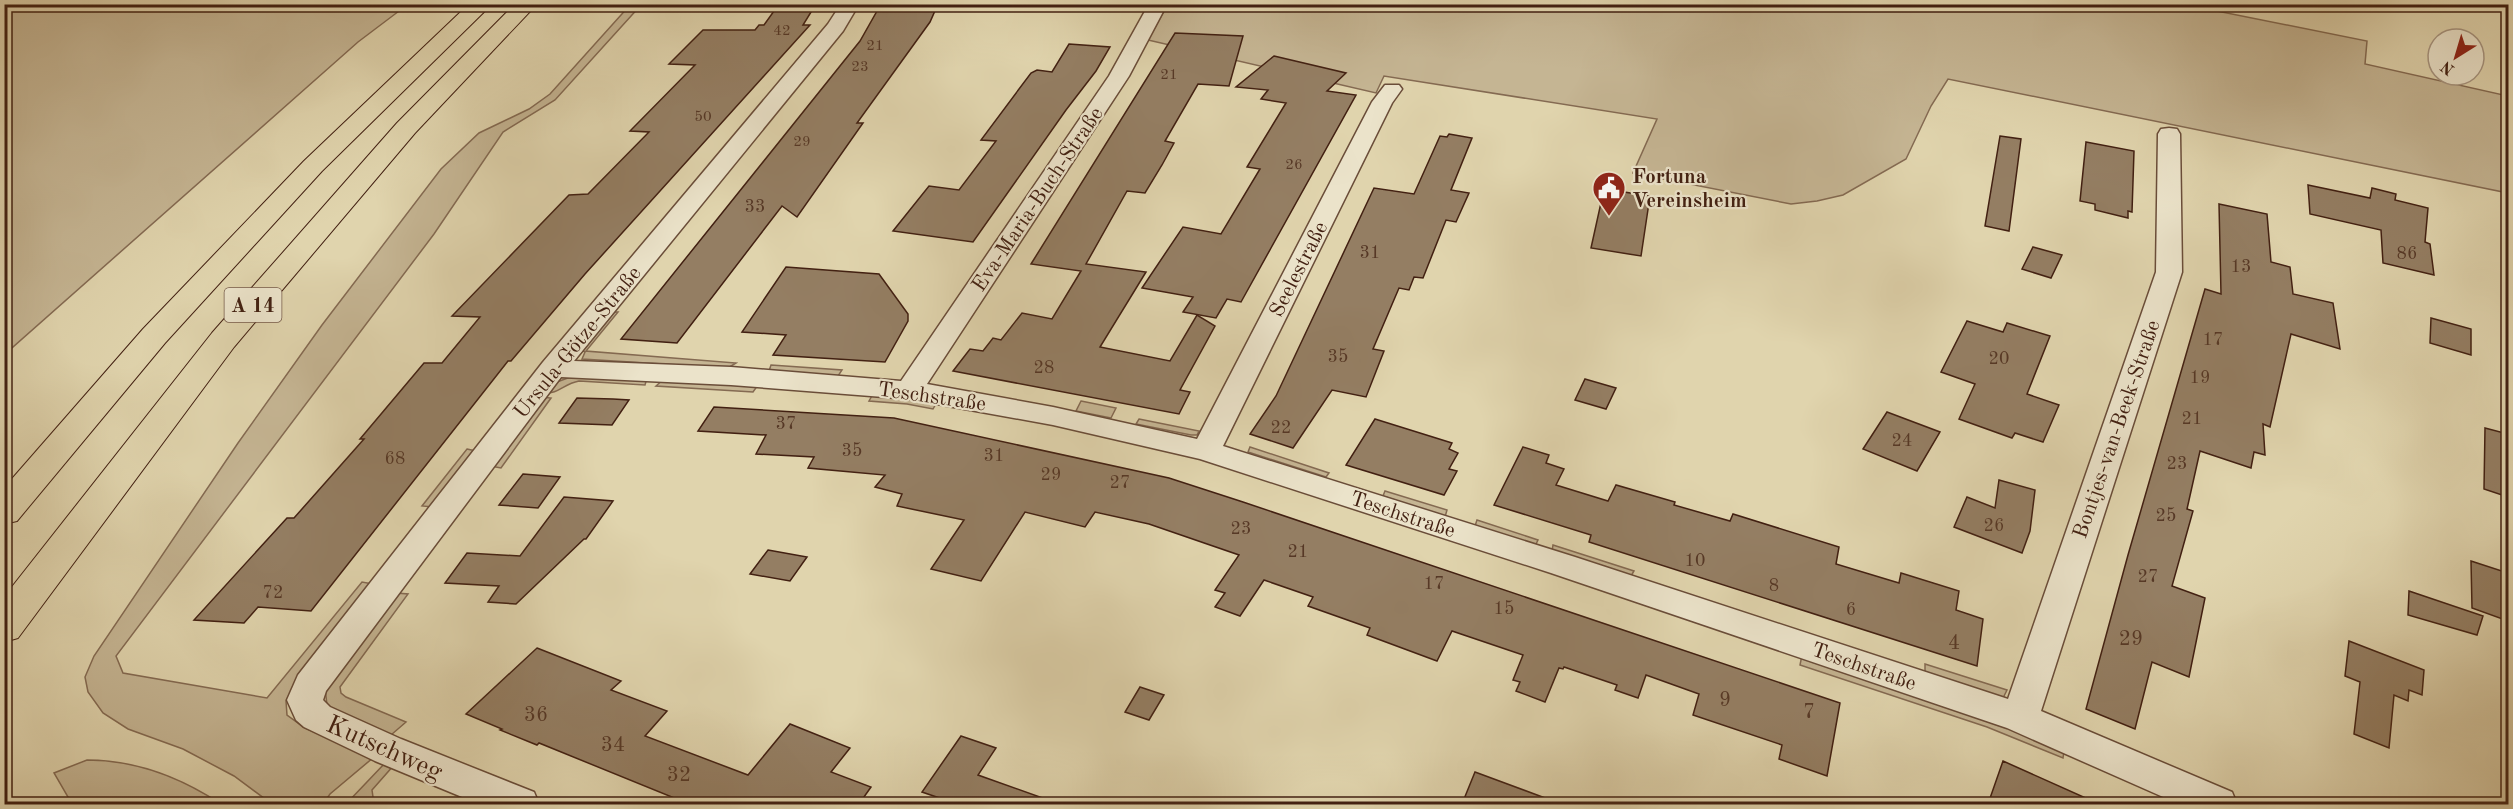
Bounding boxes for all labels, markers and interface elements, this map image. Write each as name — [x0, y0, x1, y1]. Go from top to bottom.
house number: 42 — [773, 24, 791, 39]
north arrow — [2426, 27, 2486, 87]
house number: 21 — [866, 39, 884, 54]
text: N — [2438, 57, 2458, 77]
house number: 23 — [851, 60, 869, 75]
house number: 21 — [1160, 68, 1178, 83]
street label: Eva-Maria-Buch-Straße — [969, 104, 1108, 296]
house number: 50 — [694, 110, 712, 125]
house number: 29 — [793, 135, 811, 150]
house number: 26 — [1285, 158, 1303, 173]
place label: Fortuna Vereinsheim — [1632, 167, 1747, 212]
public building icon: Fortuna Vereinsheim — [1591, 170, 1627, 217]
house number: 33 — [745, 198, 765, 216]
street label: Seelestraße — [1266, 219, 1332, 321]
house number: 31 — [1360, 244, 1380, 262]
house number: 86 — [2397, 245, 2417, 263]
house number: 13 — [2231, 258, 2251, 276]
street label: Ursula-Götze-Straße — [511, 263, 646, 423]
road number: A 14 — [224, 288, 282, 322]
street label: Bontjes-van-Beek-Straße — [2070, 318, 2165, 541]
house number: 17 — [2203, 331, 2223, 349]
house number: 35 — [1328, 348, 1348, 366]
house number: 20 — [1989, 350, 2009, 368]
house number: 28 — [1034, 359, 1054, 377]
house number: 19 — [2190, 369, 2210, 387]
street label: Teschstraße — [876, 379, 987, 415]
house number: 21 — [2182, 410, 2202, 428]
house number: 37 — [776, 415, 796, 433]
house number: 22 — [1271, 419, 1291, 437]
house number: 24 — [1892, 432, 1912, 450]
house number: 35 — [842, 442, 862, 460]
house number: 31 — [984, 447, 1004, 465]
house number: 68 — [385, 450, 405, 468]
house number: 23 — [2167, 455, 2187, 473]
house number: 29 — [1041, 466, 1061, 484]
house number: 27 — [1110, 474, 1130, 492]
street label: Teschstraße — [1347, 489, 1458, 542]
house number: 25 — [2156, 507, 2176, 525]
house number: 26 — [1984, 517, 2004, 535]
house number: 23 — [1231, 520, 1251, 538]
house number: 21 — [1288, 543, 1308, 561]
house number: 10 — [1685, 552, 1705, 570]
house number: 27 — [2138, 568, 2158, 586]
house number: 17 — [1424, 575, 1444, 593]
house number: 8 — [1769, 577, 1779, 595]
house number: 72 — [263, 584, 283, 602]
house number: 15 — [1494, 600, 1514, 618]
house number: 6 — [1846, 601, 1856, 619]
house number: 29 — [2119, 629, 2143, 650]
house number: 4 — [1948, 633, 1960, 654]
street label: Teschstraße — [1809, 640, 1918, 695]
house number: 9 — [1719, 690, 1731, 711]
house number: 7 — [1803, 702, 1815, 723]
house number: 36 — [524, 705, 548, 726]
street label: Kutschweg — [322, 712, 446, 786]
house number: 34 — [601, 735, 625, 756]
house number: 32 — [667, 765, 691, 786]

